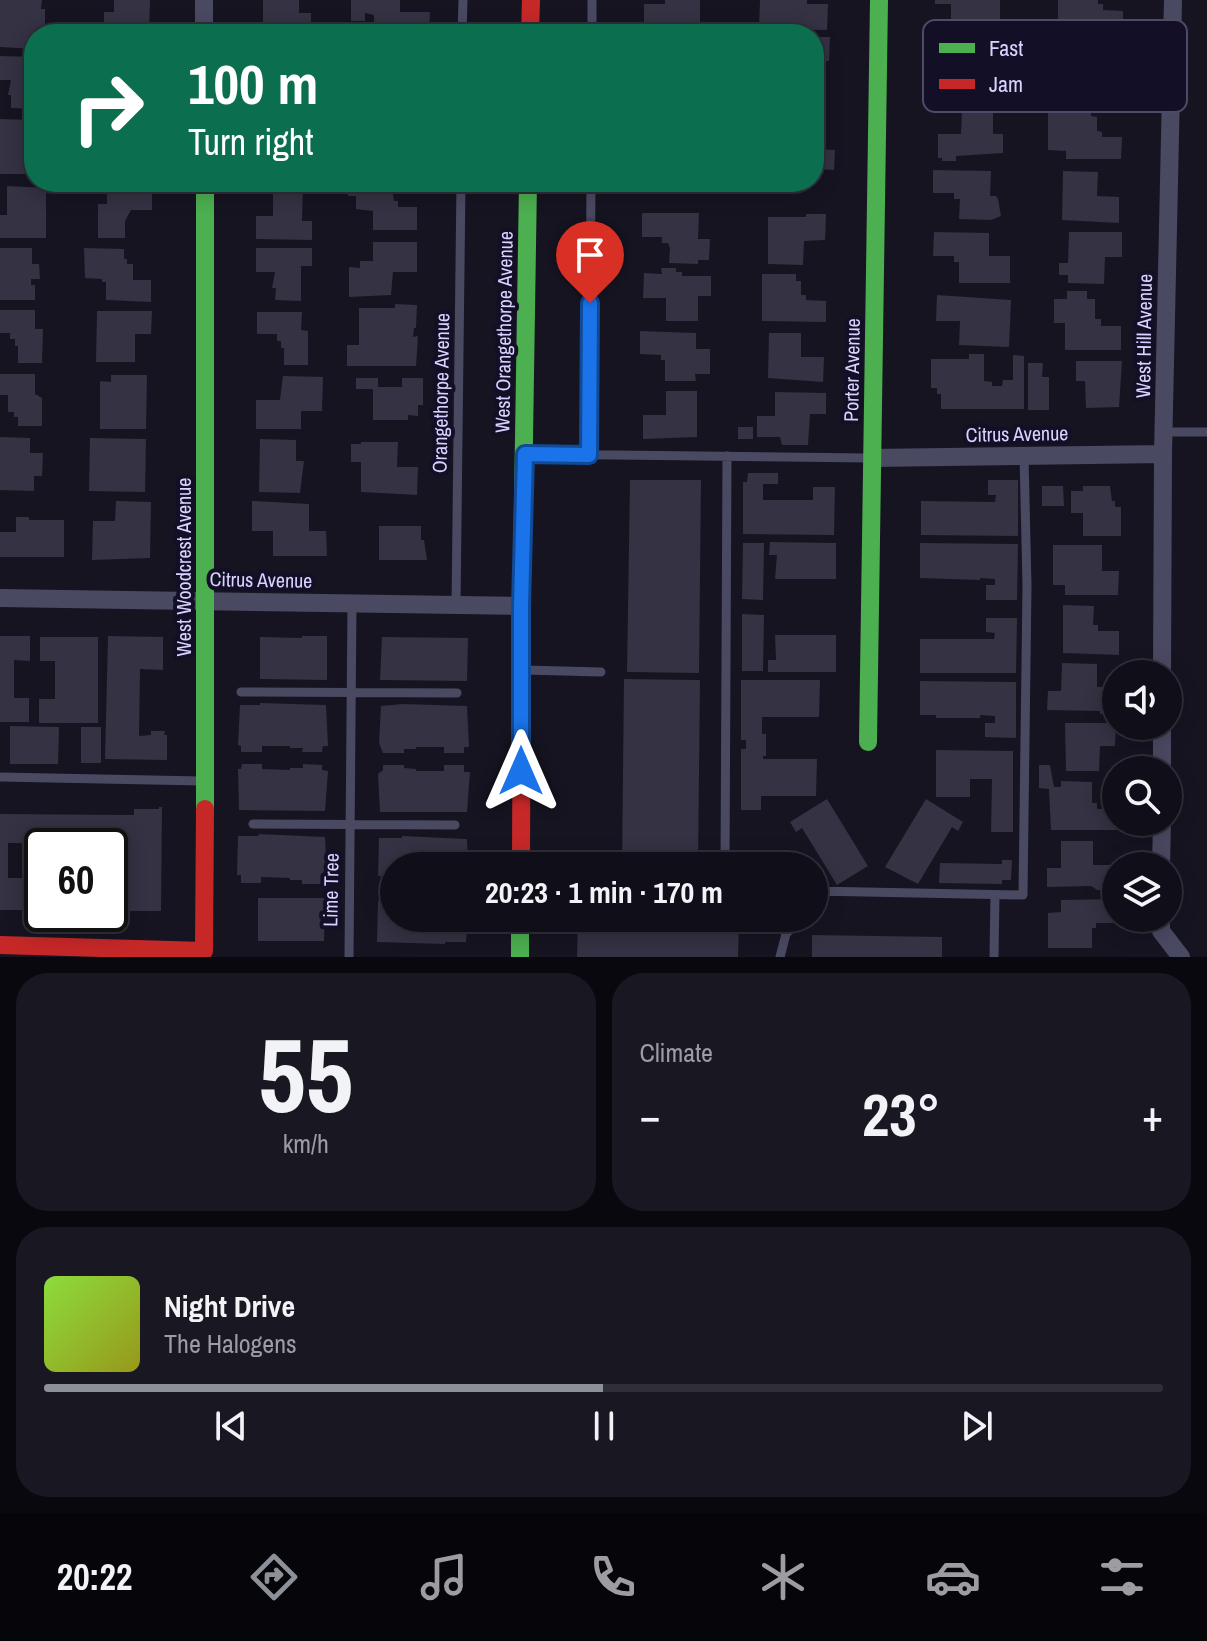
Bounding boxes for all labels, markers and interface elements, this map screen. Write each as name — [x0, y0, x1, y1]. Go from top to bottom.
legend — [923, 20, 1187, 112]
text: Fast — [989, 33, 1023, 63]
text: 100 m — [188, 46, 318, 121]
icon: right — [56, 56, 160, 160]
text: Jam — [989, 69, 1023, 99]
text: Turn right — [188, 118, 313, 166]
pin — [556, 221, 624, 303]
street label: West Orangethorpe Avenue — [488, 231, 519, 433]
icon: arrive — [568, 233, 612, 277]
street label: West Hill Avenue — [1129, 274, 1158, 398]
street label: Orangethorpe Avenue — [426, 313, 455, 473]
street label: Porter Avenue — [837, 318, 866, 422]
street label: Citrus Avenue — [965, 419, 1069, 448]
street label: West Woodcrest Avenue — [170, 478, 197, 656]
street label: Citrus Avenue — [209, 565, 313, 594]
map controls — [1102, 660, 1182, 932]
button: sound — [1102, 660, 1182, 740]
position arrow — [479, 729, 563, 813]
button: search — [1102, 756, 1182, 836]
speed limit sign: 60 — [24, 828, 128, 932]
button: layers — [1102, 852, 1182, 932]
street label: Lime Tree — [316, 853, 345, 927]
text: 20:23 · 1 min · 170 m — [485, 872, 723, 912]
text: 55 — [258, 1004, 353, 1144]
text: Climate — [640, 1035, 713, 1070]
text: 23° — [862, 1074, 941, 1155]
text: − — [640, 1085, 661, 1145]
text: + — [1142, 1085, 1163, 1145]
text: km/h — [283, 1126, 329, 1161]
text: Night Drive — [164, 1286, 295, 1326]
text: The Halogens — [164, 1326, 297, 1361]
icon: previous — [209, 1404, 253, 1448]
icon: pause — [582, 1404, 626, 1448]
icon: next — [955, 1404, 999, 1448]
icon: directions — [246, 1549, 302, 1605]
icon: music — [416, 1549, 472, 1605]
icon: phone — [585, 1549, 641, 1605]
icon: climate — [755, 1549, 811, 1605]
icon: car — [925, 1549, 981, 1605]
icon: filters — [1094, 1549, 1150, 1605]
text: 20:22 — [57, 1553, 132, 1601]

